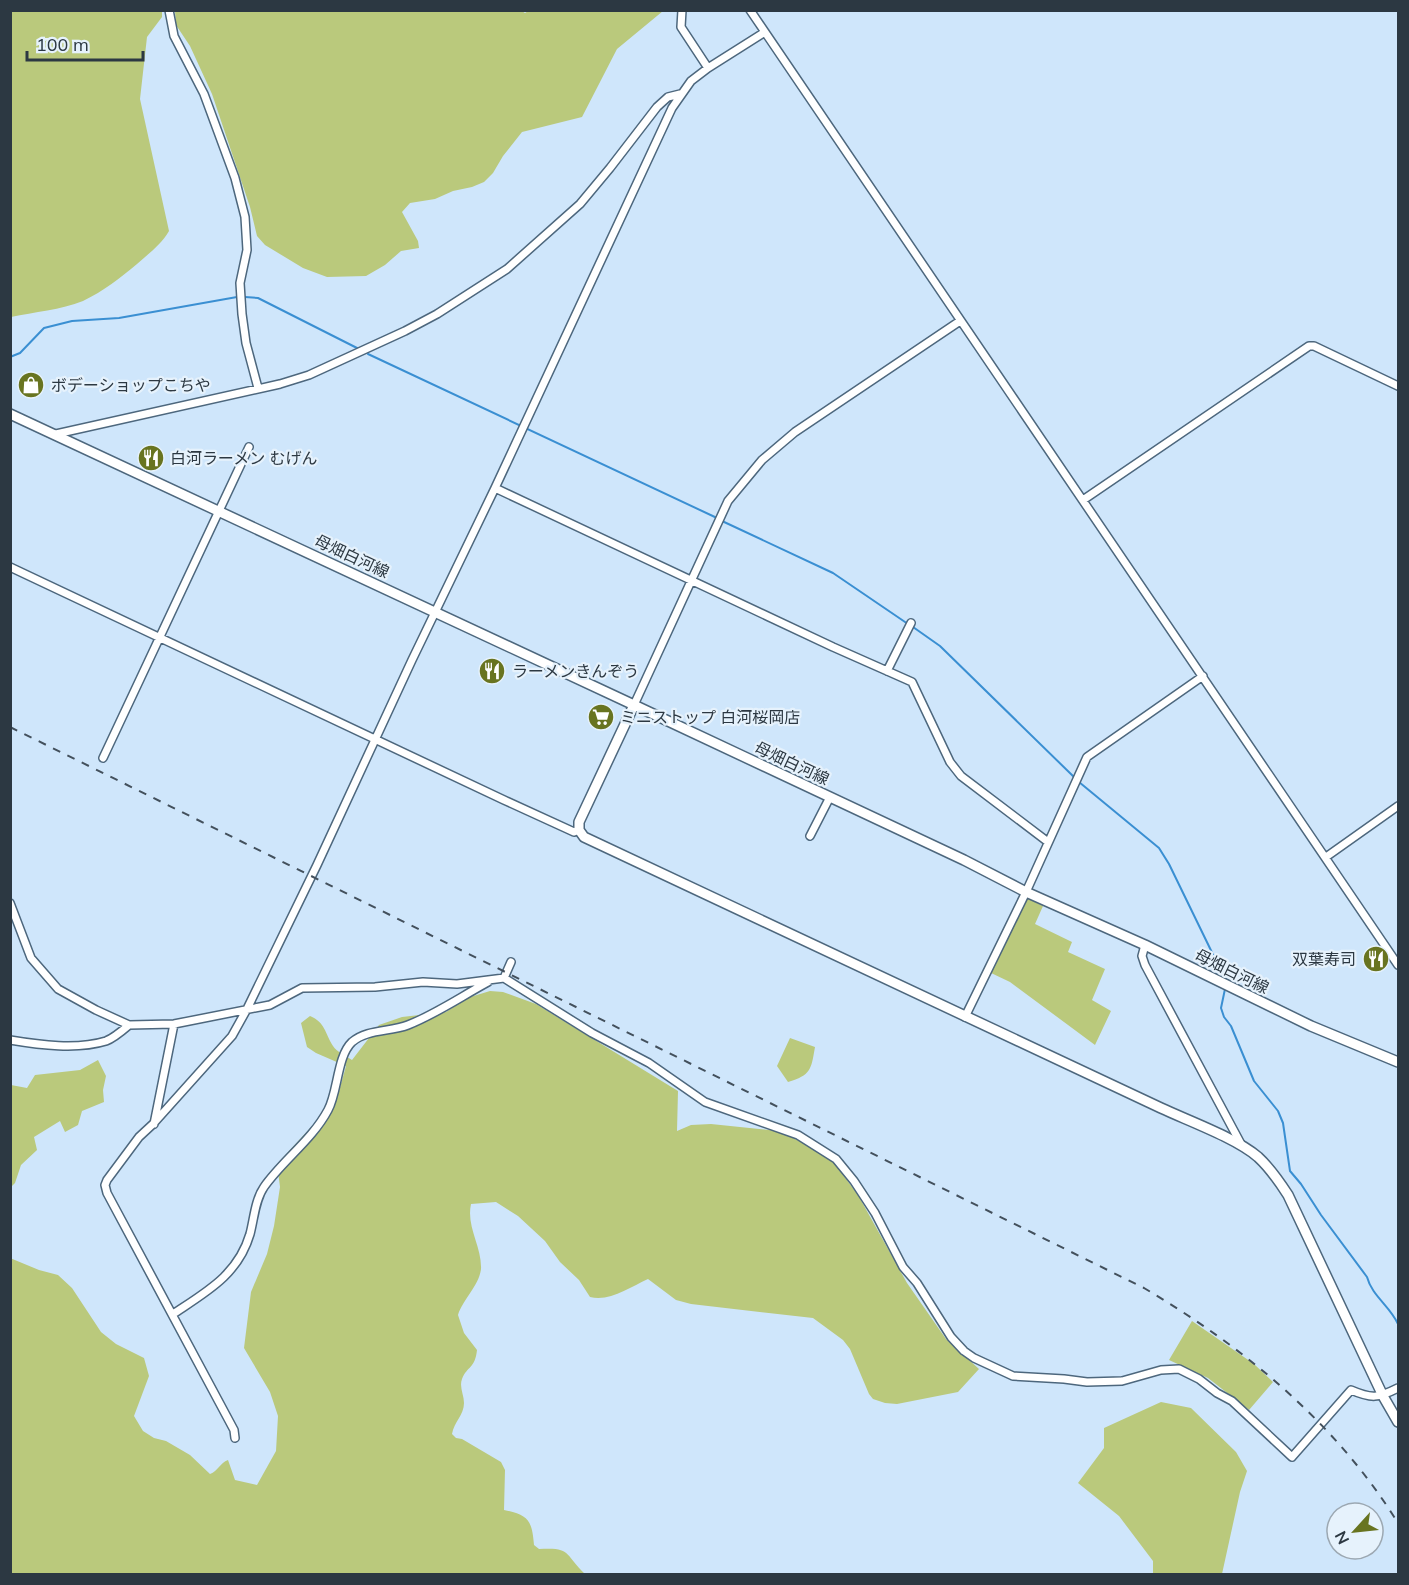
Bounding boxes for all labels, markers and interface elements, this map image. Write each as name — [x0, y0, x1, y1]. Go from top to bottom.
scale bar — [27, 24, 142, 62]
text: 100 m — [36, 33, 89, 56]
shop icon: ボデーショップこちや — [16, 370, 46, 400]
place label: ボデーショップこちや — [51, 375, 211, 395]
restaurant icon: 白河ラーメン むげん — [136, 443, 166, 473]
place label: 白河ラーメン むげん — [170, 448, 318, 468]
street label: 母畑白河線 — [312, 530, 392, 582]
restaurant icon: ラーメンきんぞう — [477, 656, 507, 686]
place label: ラーメンきんぞう — [512, 661, 639, 681]
supermarket icon: ミニストップ 白河桜岡店 — [586, 702, 616, 732]
place label: ミニストップ 白河桜岡店 — [620, 707, 800, 727]
street label: 母畑白河線 — [752, 737, 832, 789]
street label: 母畑白河線 — [1192, 944, 1272, 998]
restaurant icon: 双葉寿司 — [1361, 944, 1391, 974]
place label: 双葉寿司 — [1292, 949, 1356, 969]
north arrow — [1325, 1501, 1385, 1561]
text: N — [1330, 1528, 1353, 1548]

